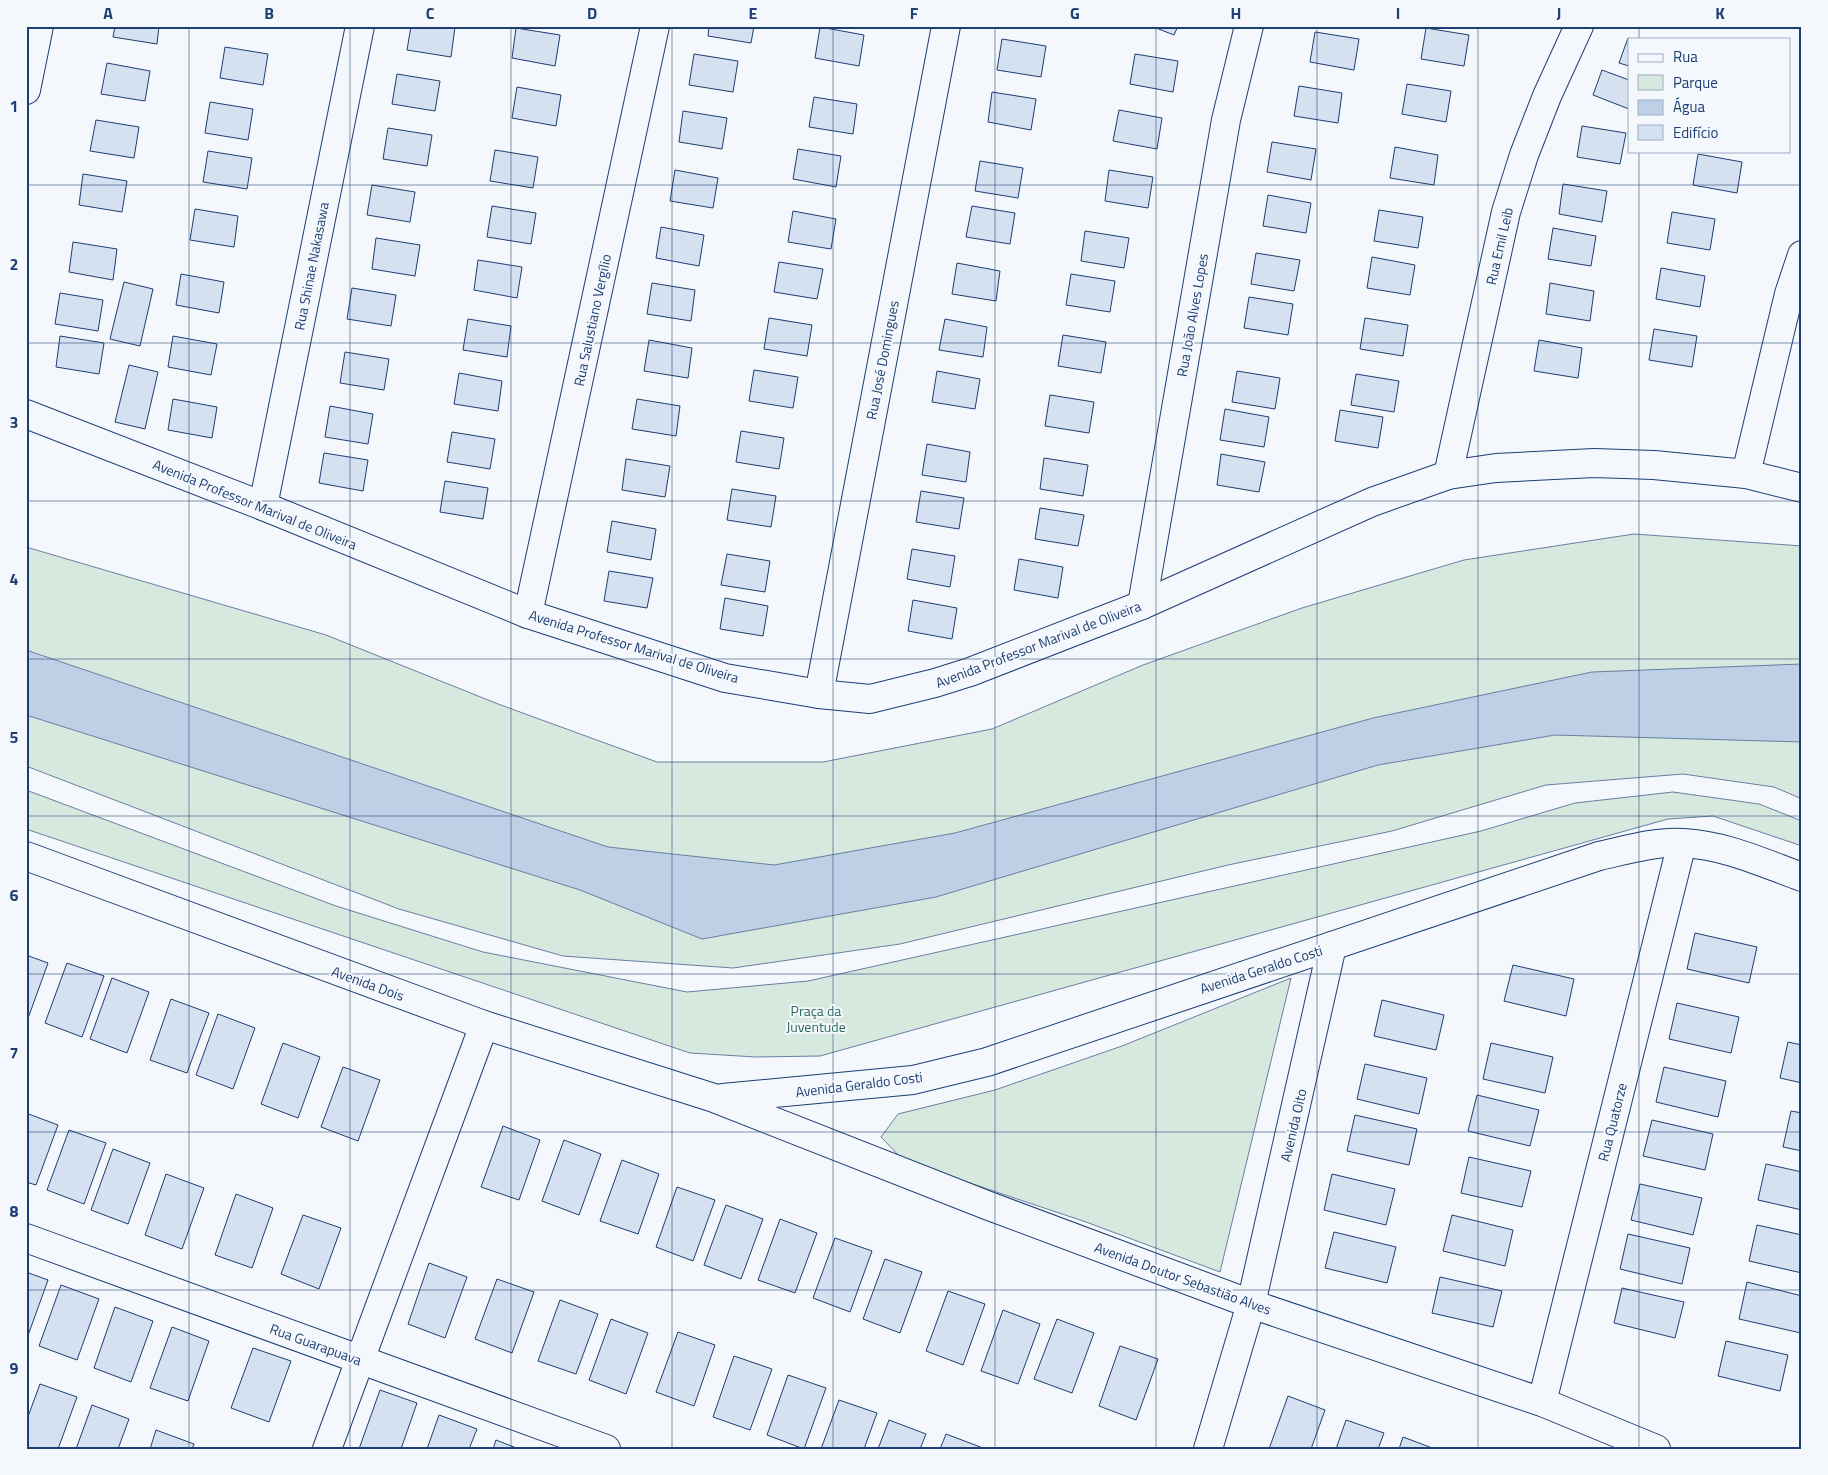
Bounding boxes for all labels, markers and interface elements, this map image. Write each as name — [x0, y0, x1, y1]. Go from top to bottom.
text: A — [103, 1, 113, 25]
text: B — [264, 1, 274, 25]
text: C — [426, 1, 435, 25]
text: D — [587, 1, 597, 25]
text: E — [749, 1, 758, 25]
text: F — [910, 1, 919, 25]
text: G — [1070, 1, 1080, 25]
text: H — [1231, 1, 1241, 25]
text: I — [1396, 1, 1400, 25]
text: J — [1557, 1, 1561, 25]
text: K — [1715, 1, 1725, 25]
legend — [1628, 38, 1790, 152]
text: Rua — [1673, 45, 1698, 68]
text: Parque — [1673, 71, 1718, 94]
text: 1 — [10, 94, 18, 118]
text: Água — [1673, 95, 1705, 118]
text: Edifício — [1673, 121, 1718, 144]
street label: Rua Shinae Nakasawa — [288, 200, 334, 332]
street label: Rua Emil Leib — [1480, 205, 1518, 287]
text: 2 — [10, 252, 18, 276]
street label: Rua Salustiano Vergílio — [568, 252, 616, 388]
street label: Rua João Alves Lopes — [1171, 252, 1213, 378]
street label: Rua José Domingues — [860, 299, 904, 421]
text: 3 — [10, 410, 18, 434]
street label: Avenida Professor Marival de Oliveira — [150, 453, 360, 555]
text: 4 — [10, 567, 19, 591]
street label: Avenida Professor Marival de Oliveira — [932, 595, 1144, 693]
street label: Avenida Professor Marival de Oliveira — [526, 604, 742, 688]
text: 5 — [10, 725, 19, 749]
text: 6 — [10, 883, 19, 907]
street label: Avenida Geraldo Costi — [1197, 939, 1325, 999]
street label: Avenida Dois — [329, 960, 407, 1006]
park label: Praça da Juventude — [786, 1000, 846, 1037]
text: 7 — [10, 1041, 18, 1065]
street label: Avenida Geraldo Costi — [794, 1066, 924, 1102]
street label: Rua Quatorze — [1592, 1080, 1632, 1164]
street label: Avenida Oito — [1274, 1086, 1312, 1164]
text: 8 — [10, 1199, 19, 1223]
street label: Avenida Doutor Sebastião Alves — [1092, 1236, 1274, 1320]
street label: Rua Guarapuava — [267, 1318, 365, 1370]
text: 9 — [10, 1356, 19, 1380]

